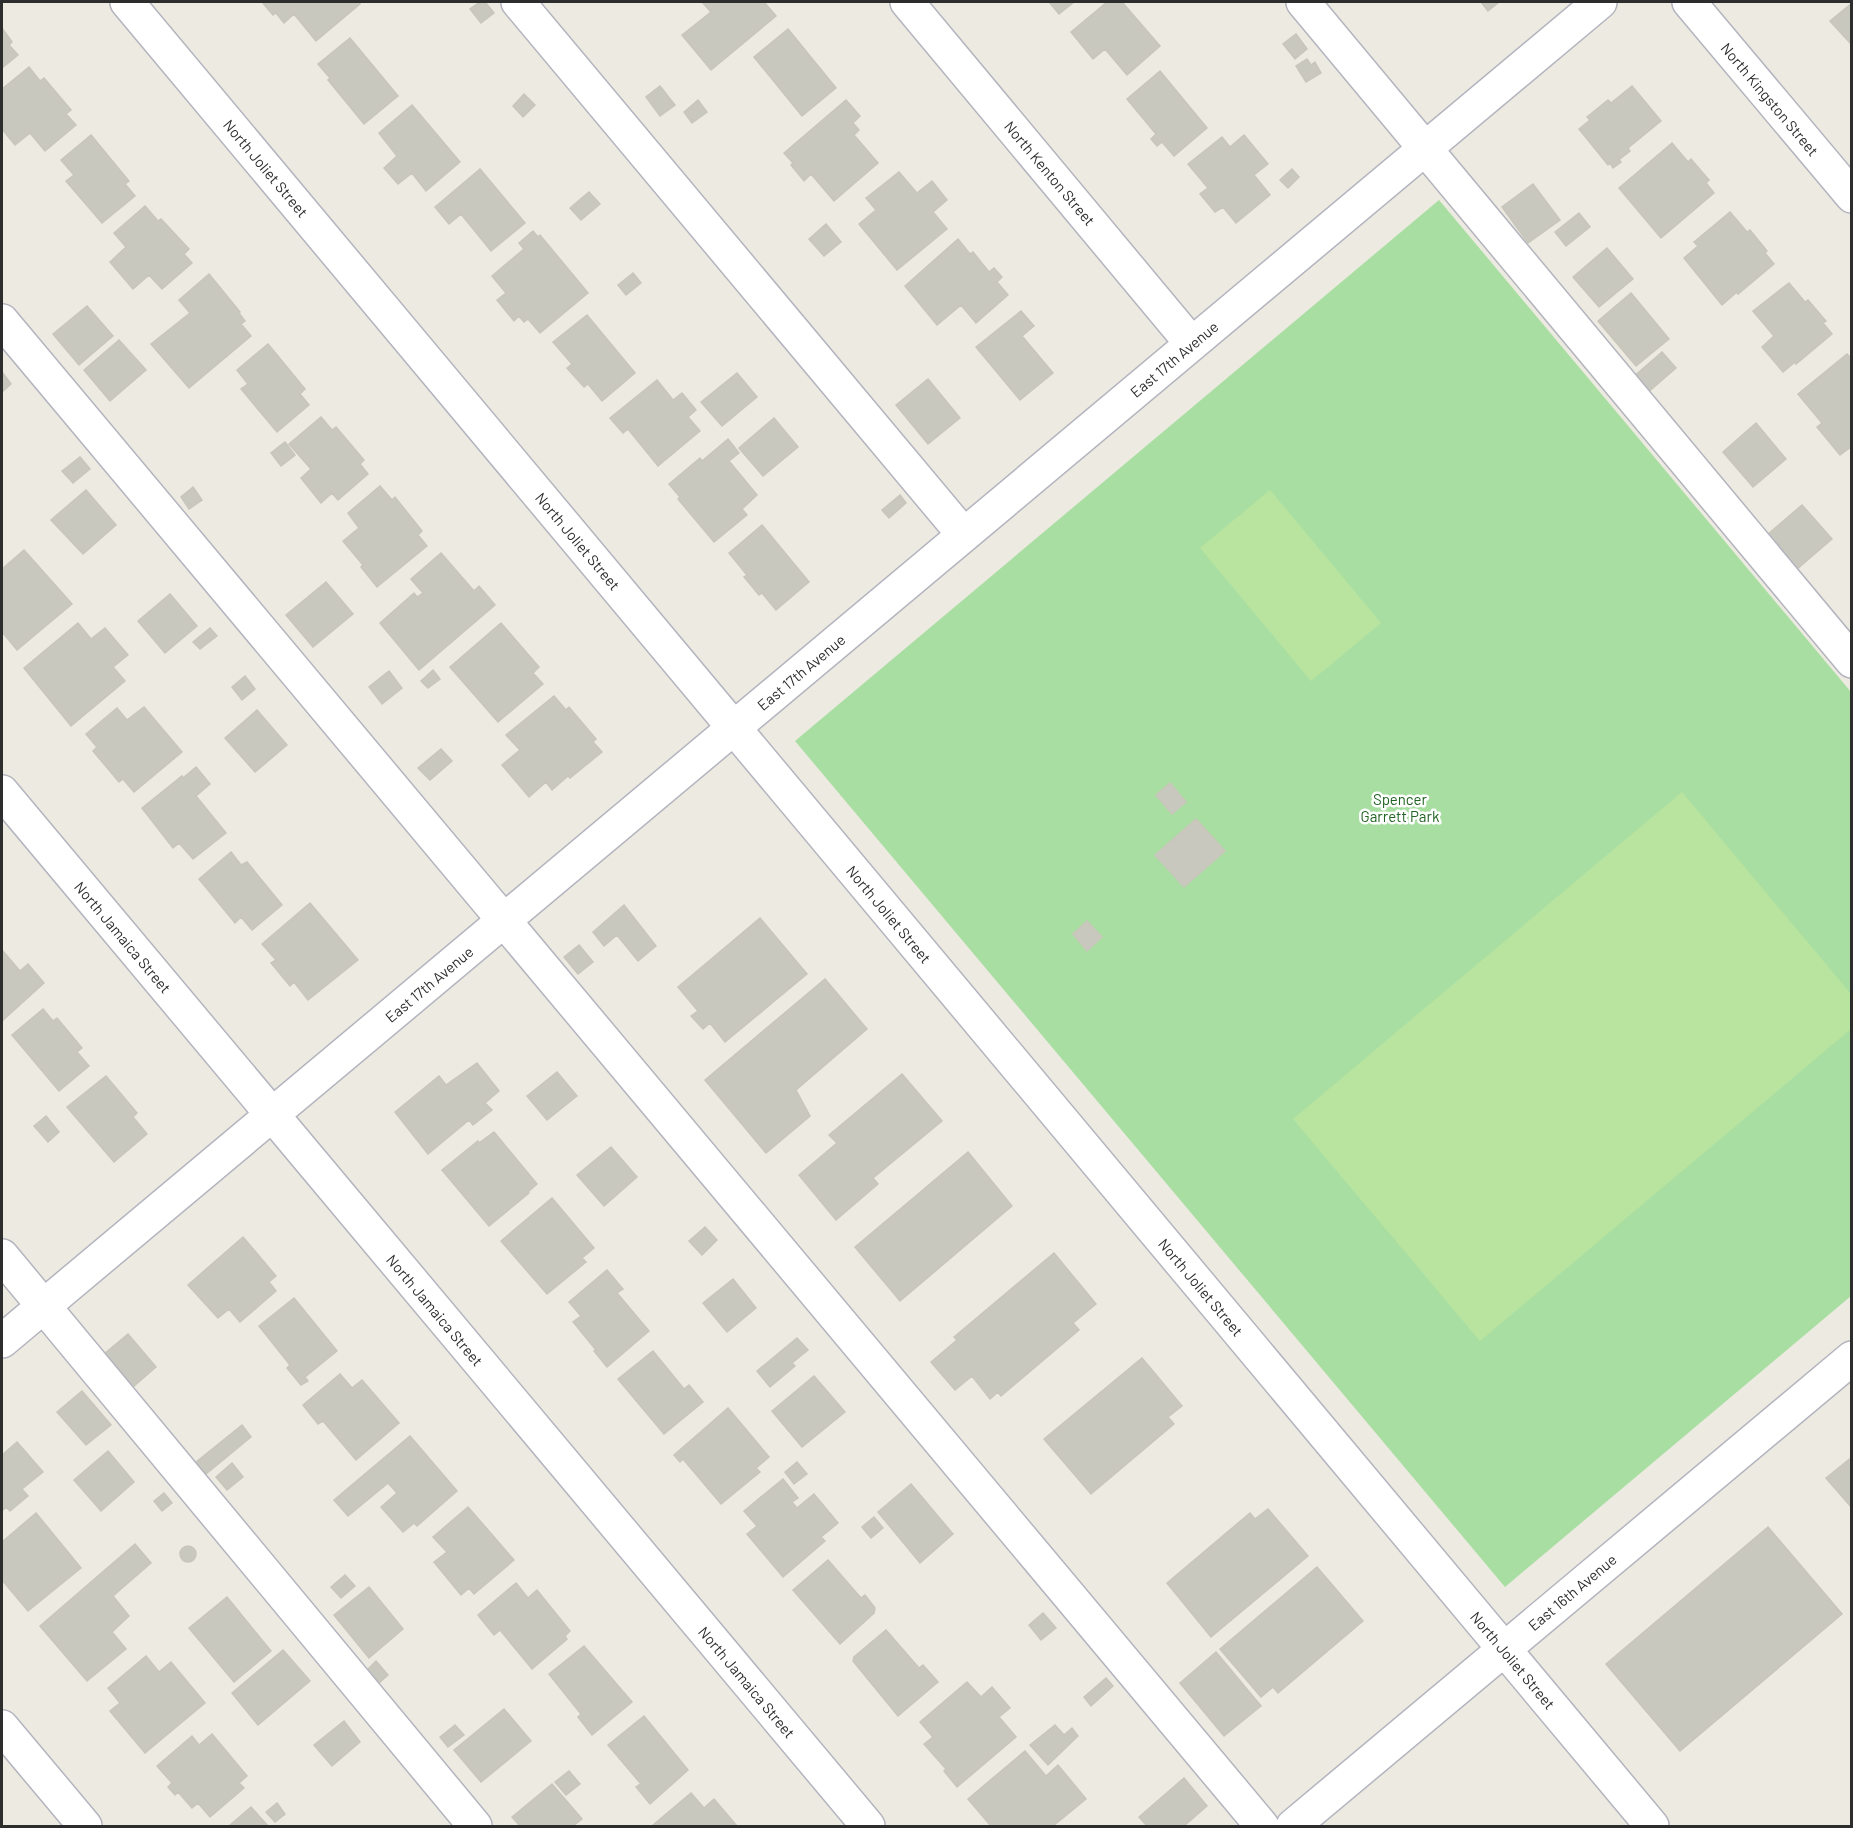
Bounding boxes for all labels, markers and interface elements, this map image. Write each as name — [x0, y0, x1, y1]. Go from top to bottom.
street label: North Kingston Street — [1717, 39, 1823, 159]
street label: North Joliet Street — [220, 116, 312, 220]
street label: North Kenton Street — [1001, 117, 1099, 229]
street label: East 17th Avenue — [1126, 317, 1222, 401]
street label: North Joliet Street — [532, 489, 624, 593]
street label: East 17th Avenue — [753, 630, 849, 714]
park label: Spencer Garrett Park — [1361, 790, 1440, 825]
street label: North Joliet Street — [843, 862, 935, 966]
street label: North Jamaica Street — [71, 878, 175, 996]
street label: East 17th Avenue — [381, 942, 477, 1026]
street label: North Joliet Street — [1155, 1235, 1247, 1339]
street label: North Jamaica Street — [383, 1251, 487, 1369]
street label: East 16th Avenue — [1524, 1550, 1620, 1634]
street label: North Joliet Street — [1467, 1608, 1559, 1712]
street label: North Jamaica Street — [695, 1623, 799, 1741]

